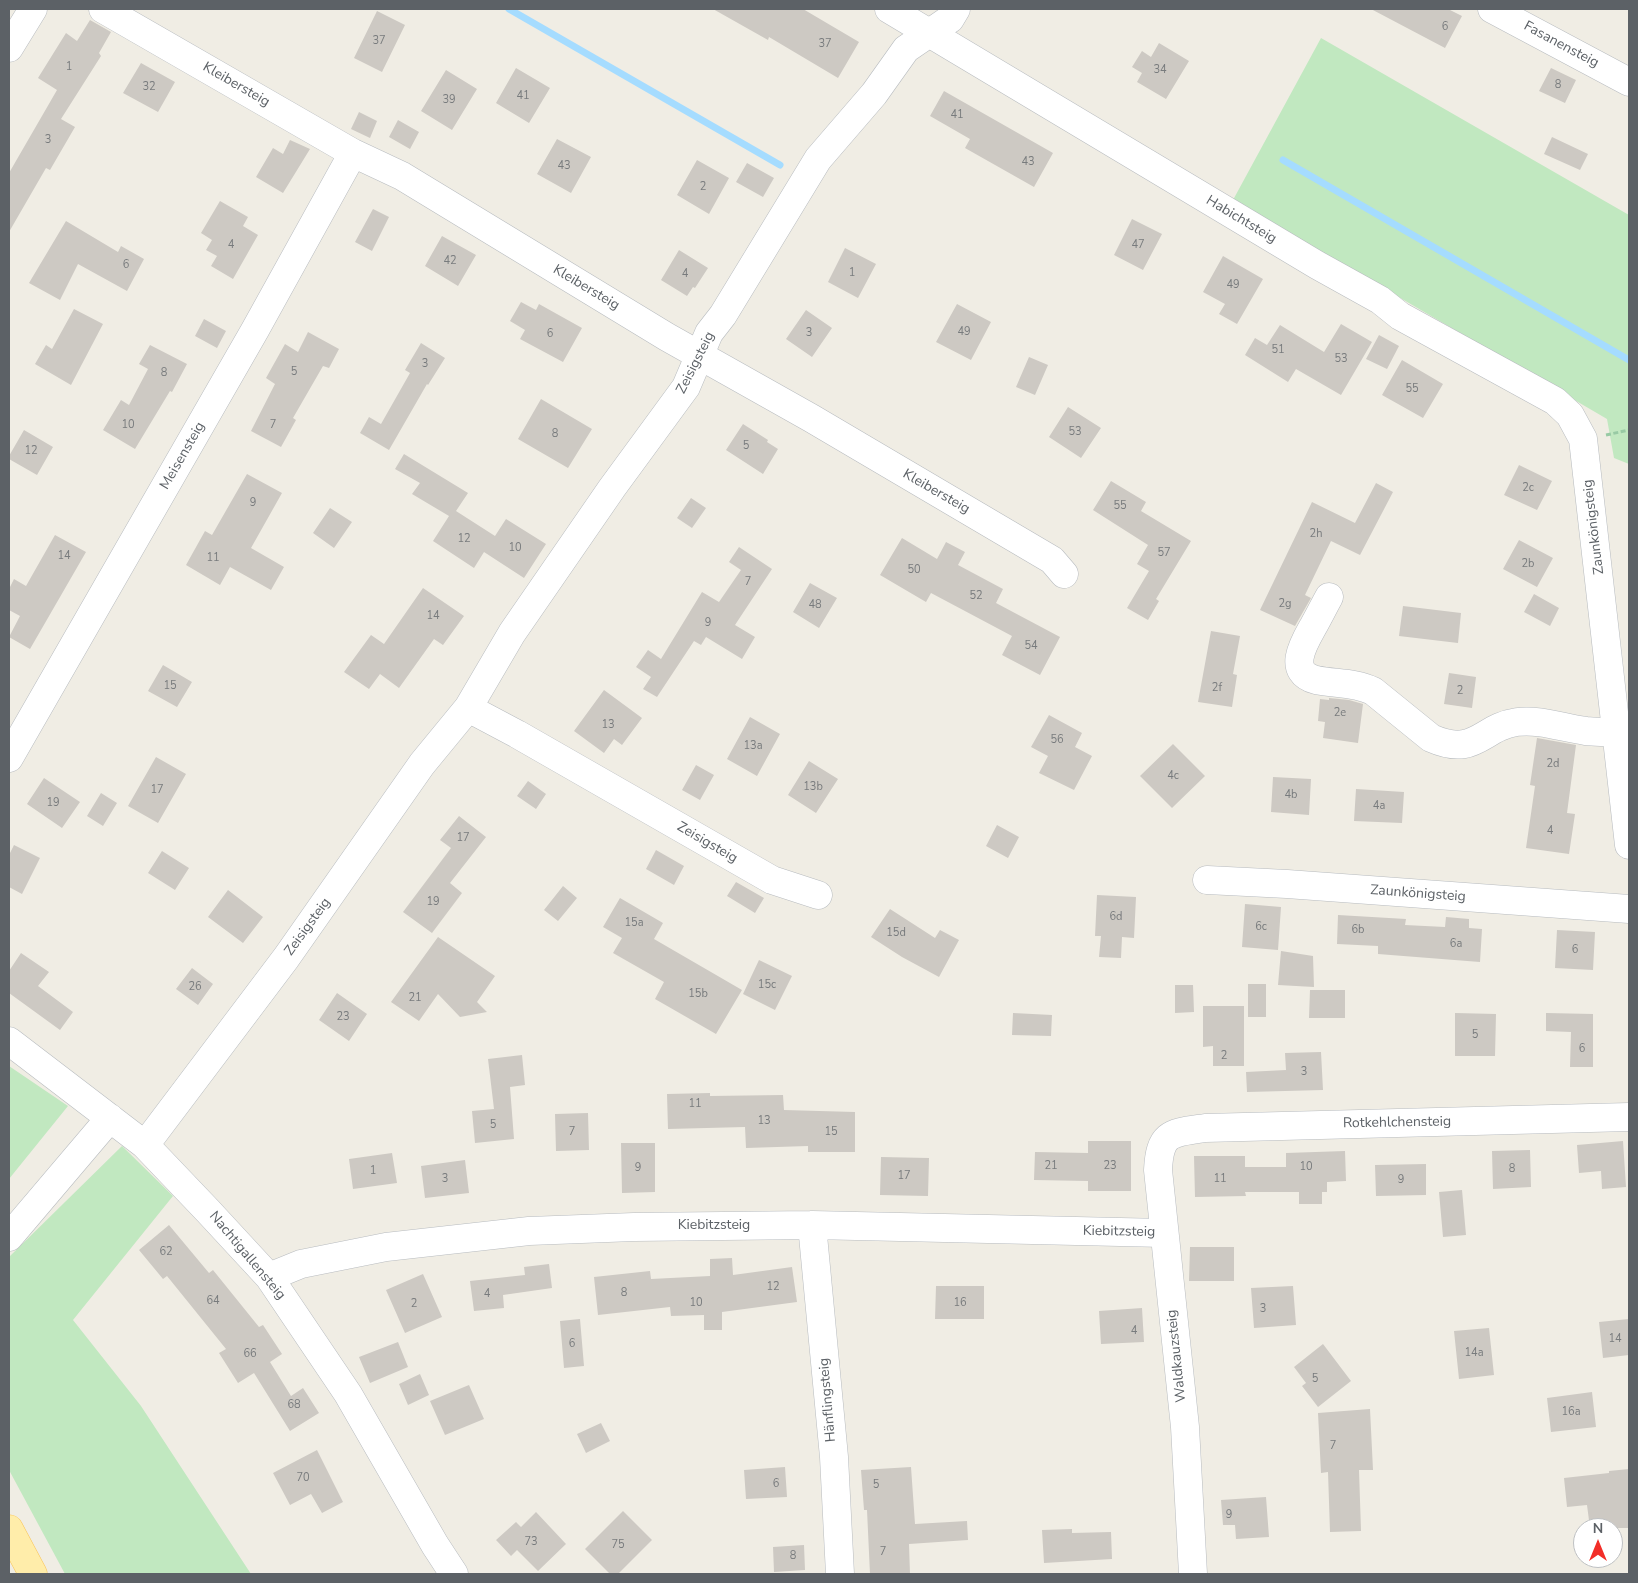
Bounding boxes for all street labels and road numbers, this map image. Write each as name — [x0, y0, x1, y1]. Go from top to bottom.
street label: Fasanensteig — [1521, 18, 1601, 72]
street label: Kleibersteig — [200, 59, 272, 111]
street label: Habichtsteig — [1203, 192, 1279, 248]
street label: Kleibersteig — [550, 262, 622, 314]
street label: Zeisigsteig — [673, 329, 719, 397]
street label: Meisensteig — [157, 419, 209, 493]
street label: Kleibersteig — [900, 466, 972, 518]
street label: Zaunkönigsteig — [1580, 478, 1608, 576]
street label: Zeisigsteig — [674, 819, 740, 867]
street label: Zaunkönigsteig — [1370, 882, 1466, 906]
street label: Zeisigsteig — [281, 895, 335, 959]
street label: Rotkehlchensteig — [1343, 1114, 1451, 1132]
street label: Nachtigallensteig — [205, 1208, 289, 1304]
street label: Kiebitzsteig — [678, 1218, 750, 1234]
street label: Kiebitzsteig — [1083, 1223, 1155, 1241]
street label: Waldkauzsteig — [1164, 1309, 1190, 1403]
street label: Hänflingsteig — [816, 1357, 840, 1443]

